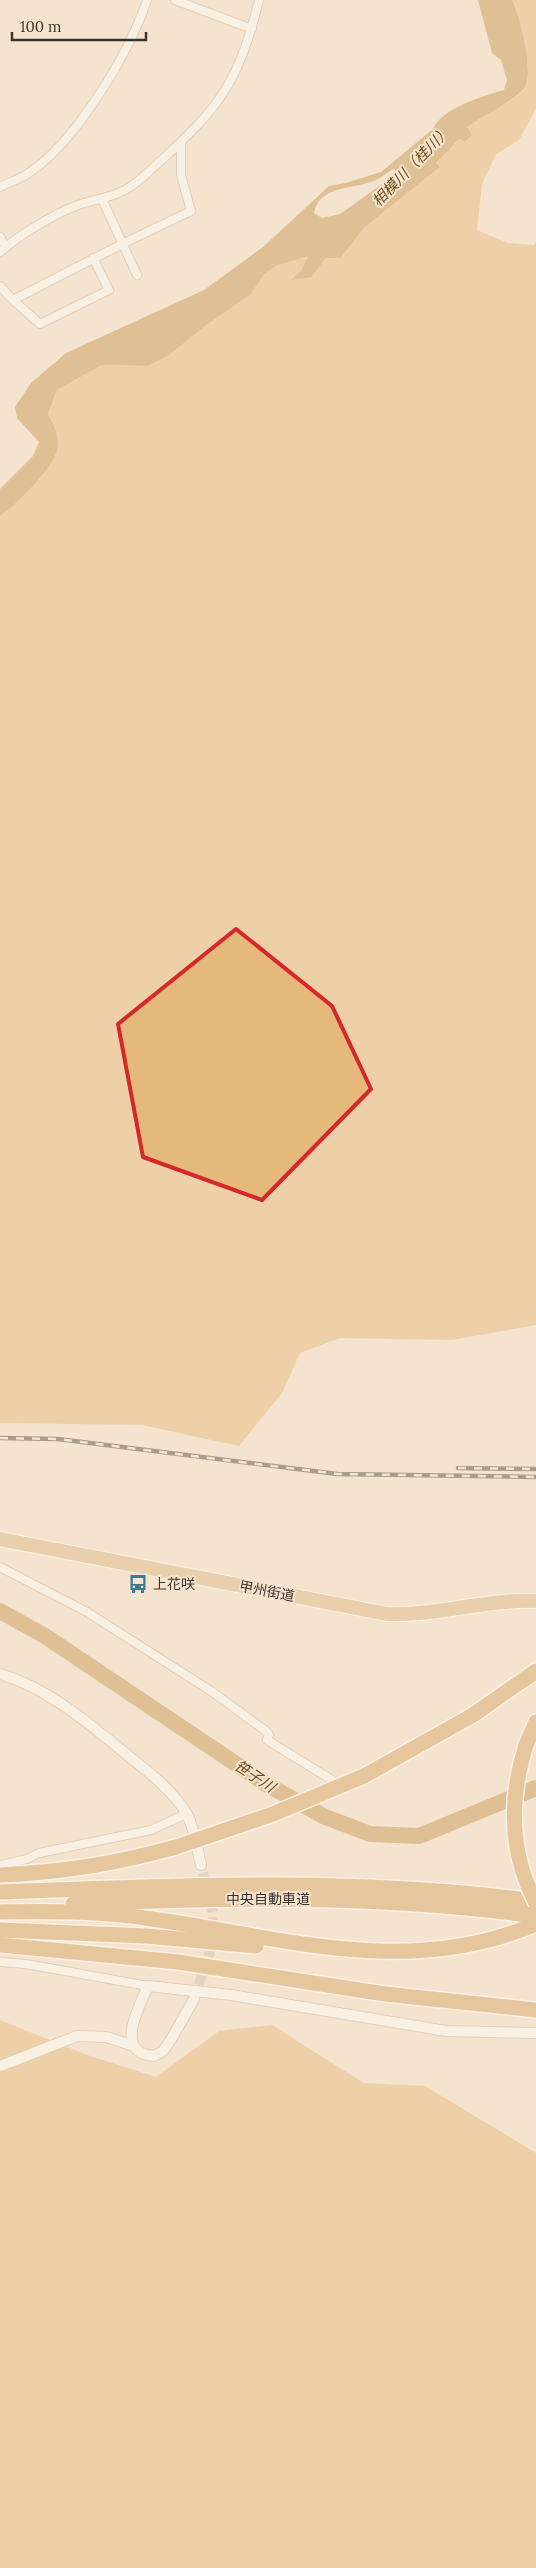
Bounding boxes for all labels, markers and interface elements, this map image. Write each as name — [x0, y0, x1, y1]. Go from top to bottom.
scale bar — [12, 10, 146, 42]
text: 100 m — [20, 17, 61, 36]
water label: 相模川（桂川） — [368, 122, 454, 210]
bus stop icon: 上花咲 — [127, 1573, 149, 1595]
place label: 上花咲 — [153, 1575, 195, 1593]
street label: 甲州街道 — [238, 1577, 296, 1605]
water label: 笹子川 — [231, 1756, 281, 1797]
street label: 中央自動車道 — [226, 1890, 310, 1908]

